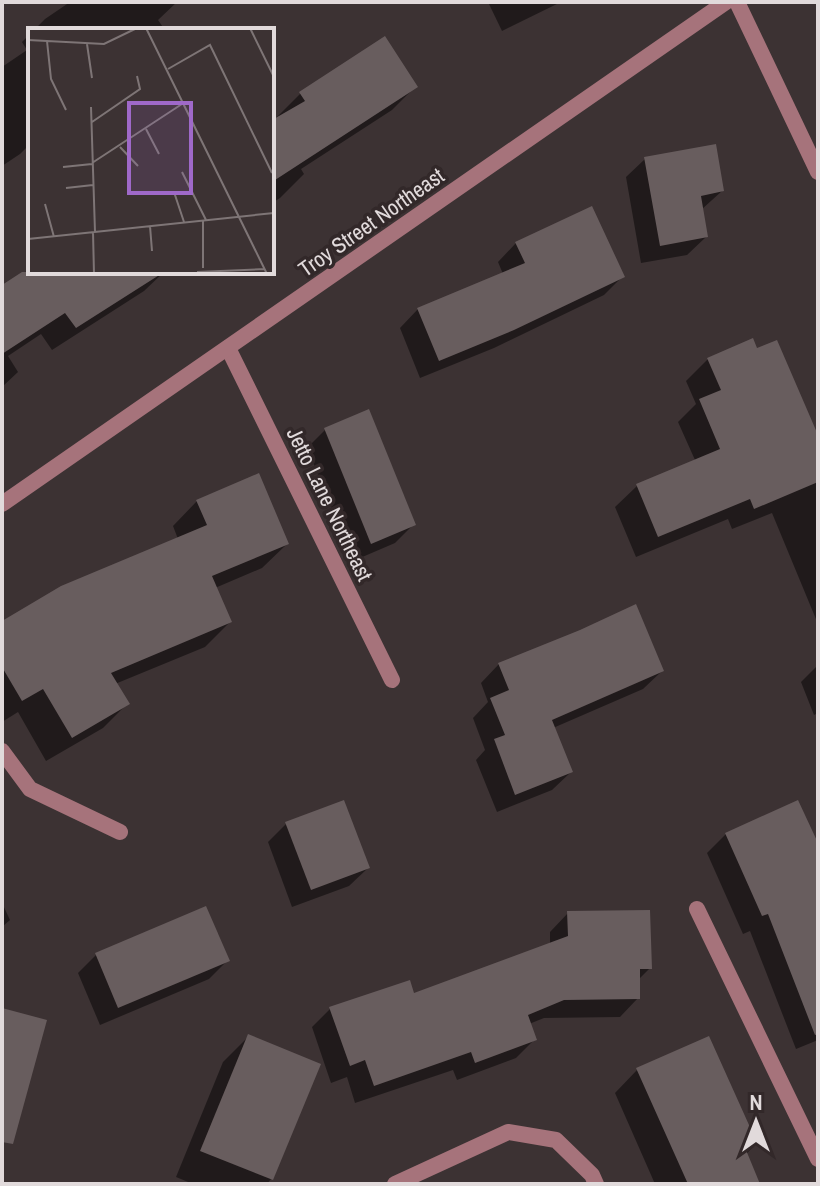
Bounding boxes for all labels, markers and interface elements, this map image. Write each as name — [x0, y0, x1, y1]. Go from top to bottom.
inset map — [28, 28, 274, 274]
street label: Troy Street Northeast — [292, 160, 450, 284]
street label: Jetto Lane Northeast — [280, 422, 380, 586]
north arrow — [716, 1082, 796, 1162]
text: N — [749, 1087, 763, 1117]

